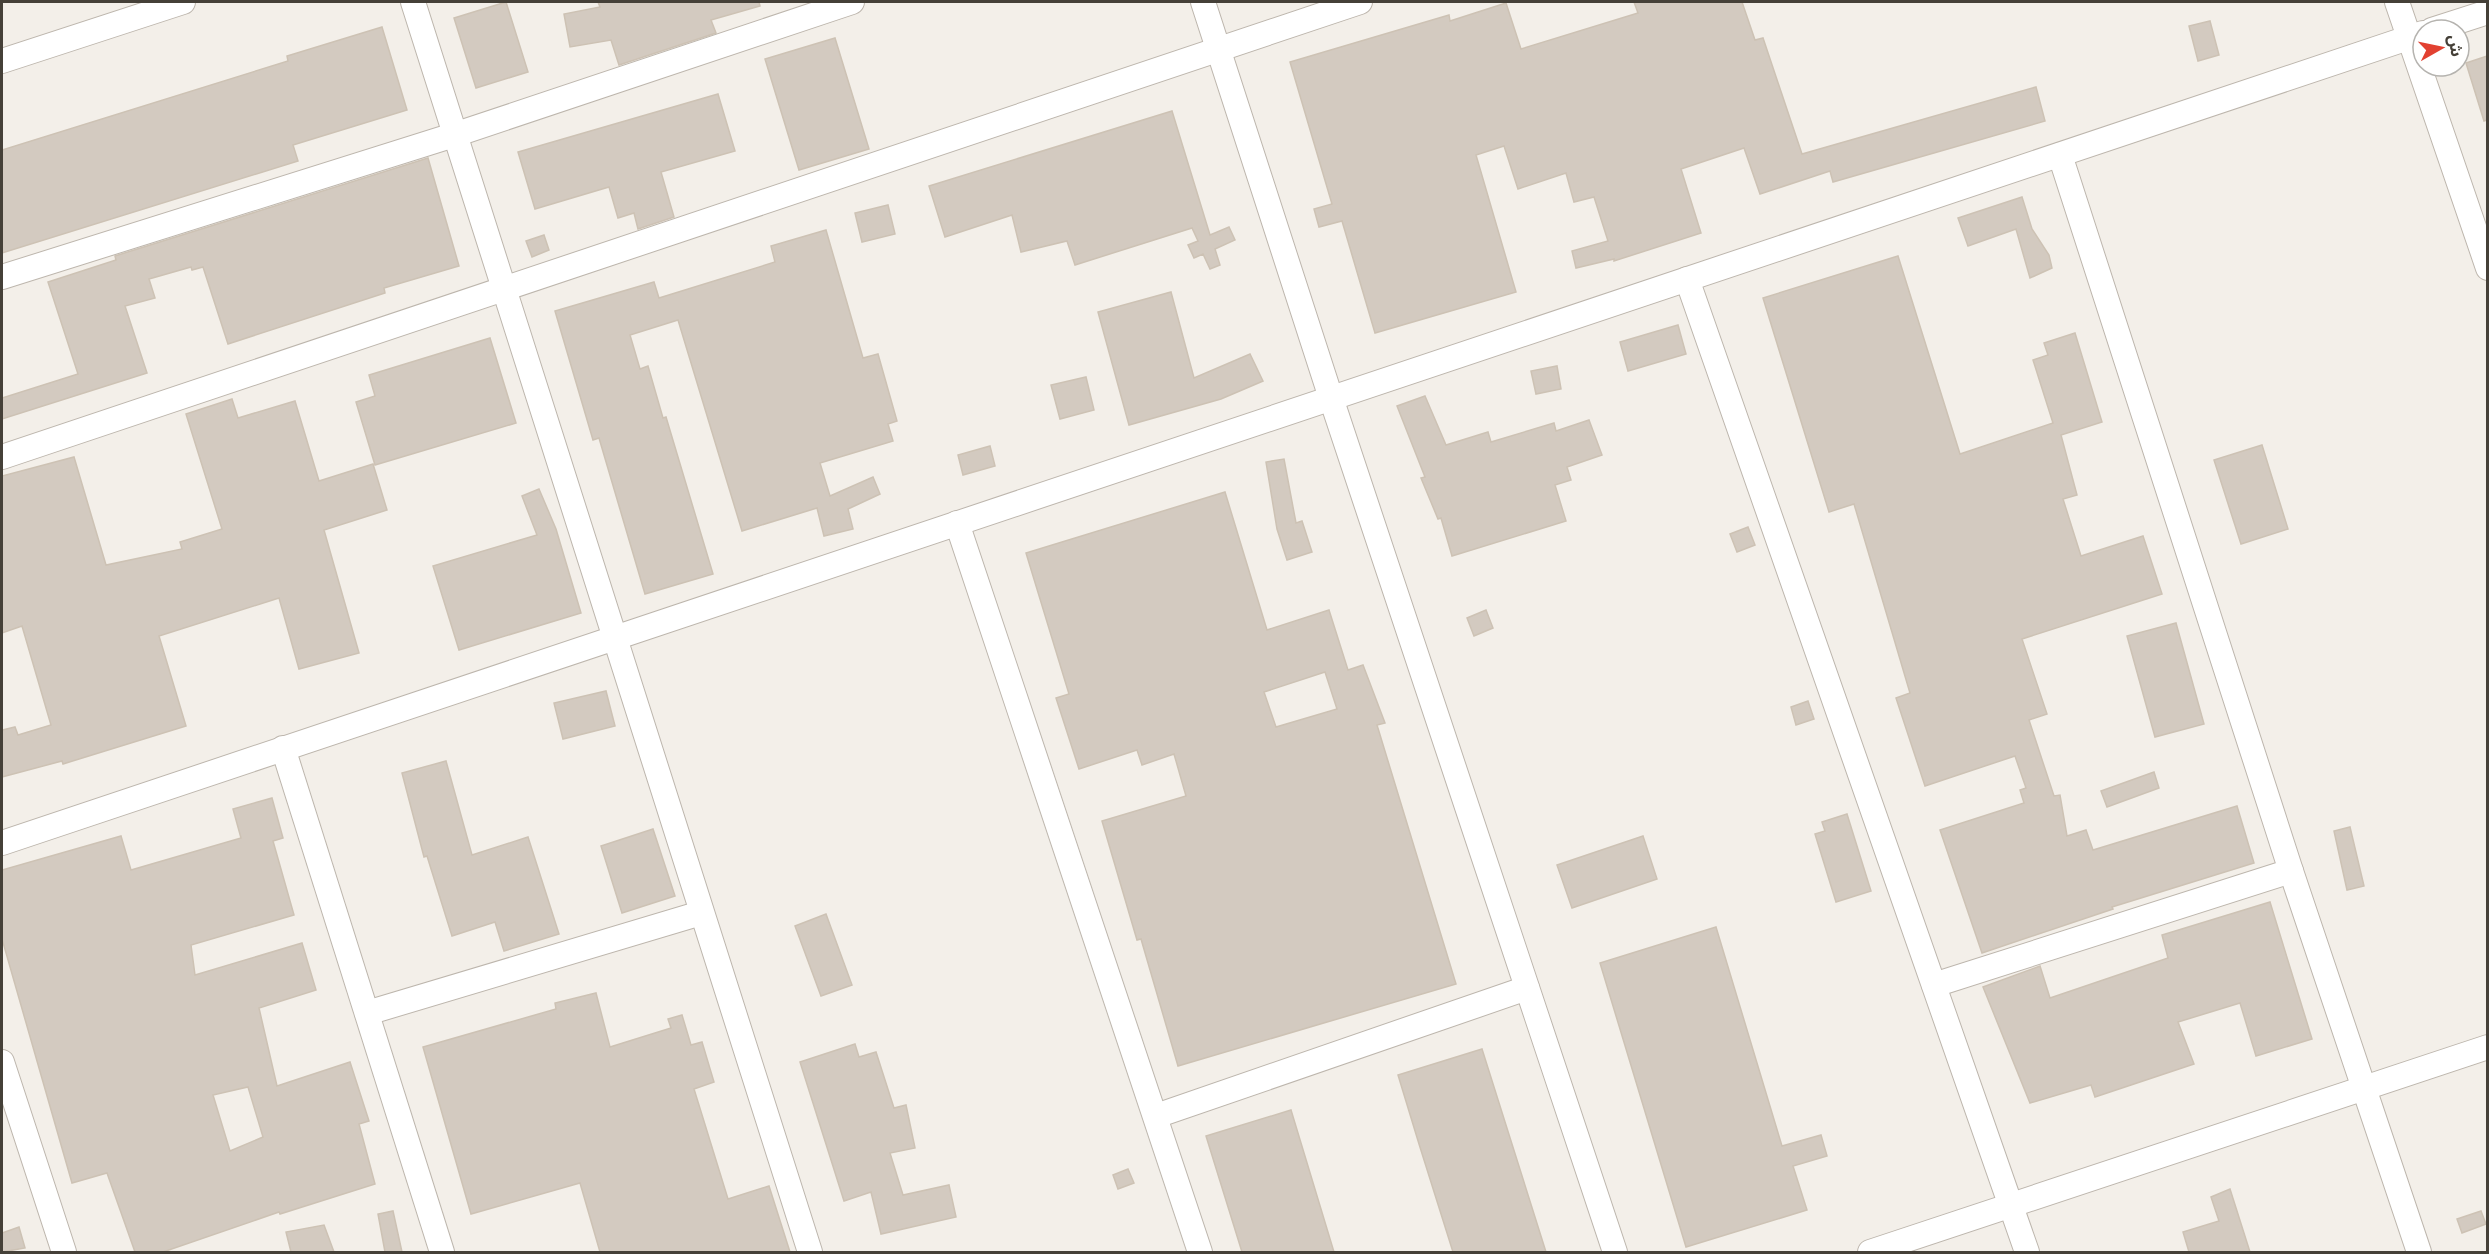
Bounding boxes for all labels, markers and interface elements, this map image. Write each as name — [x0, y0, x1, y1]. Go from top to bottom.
north arrow — [2411, 18, 2471, 78]
text: ش — [2444, 33, 2466, 58]

